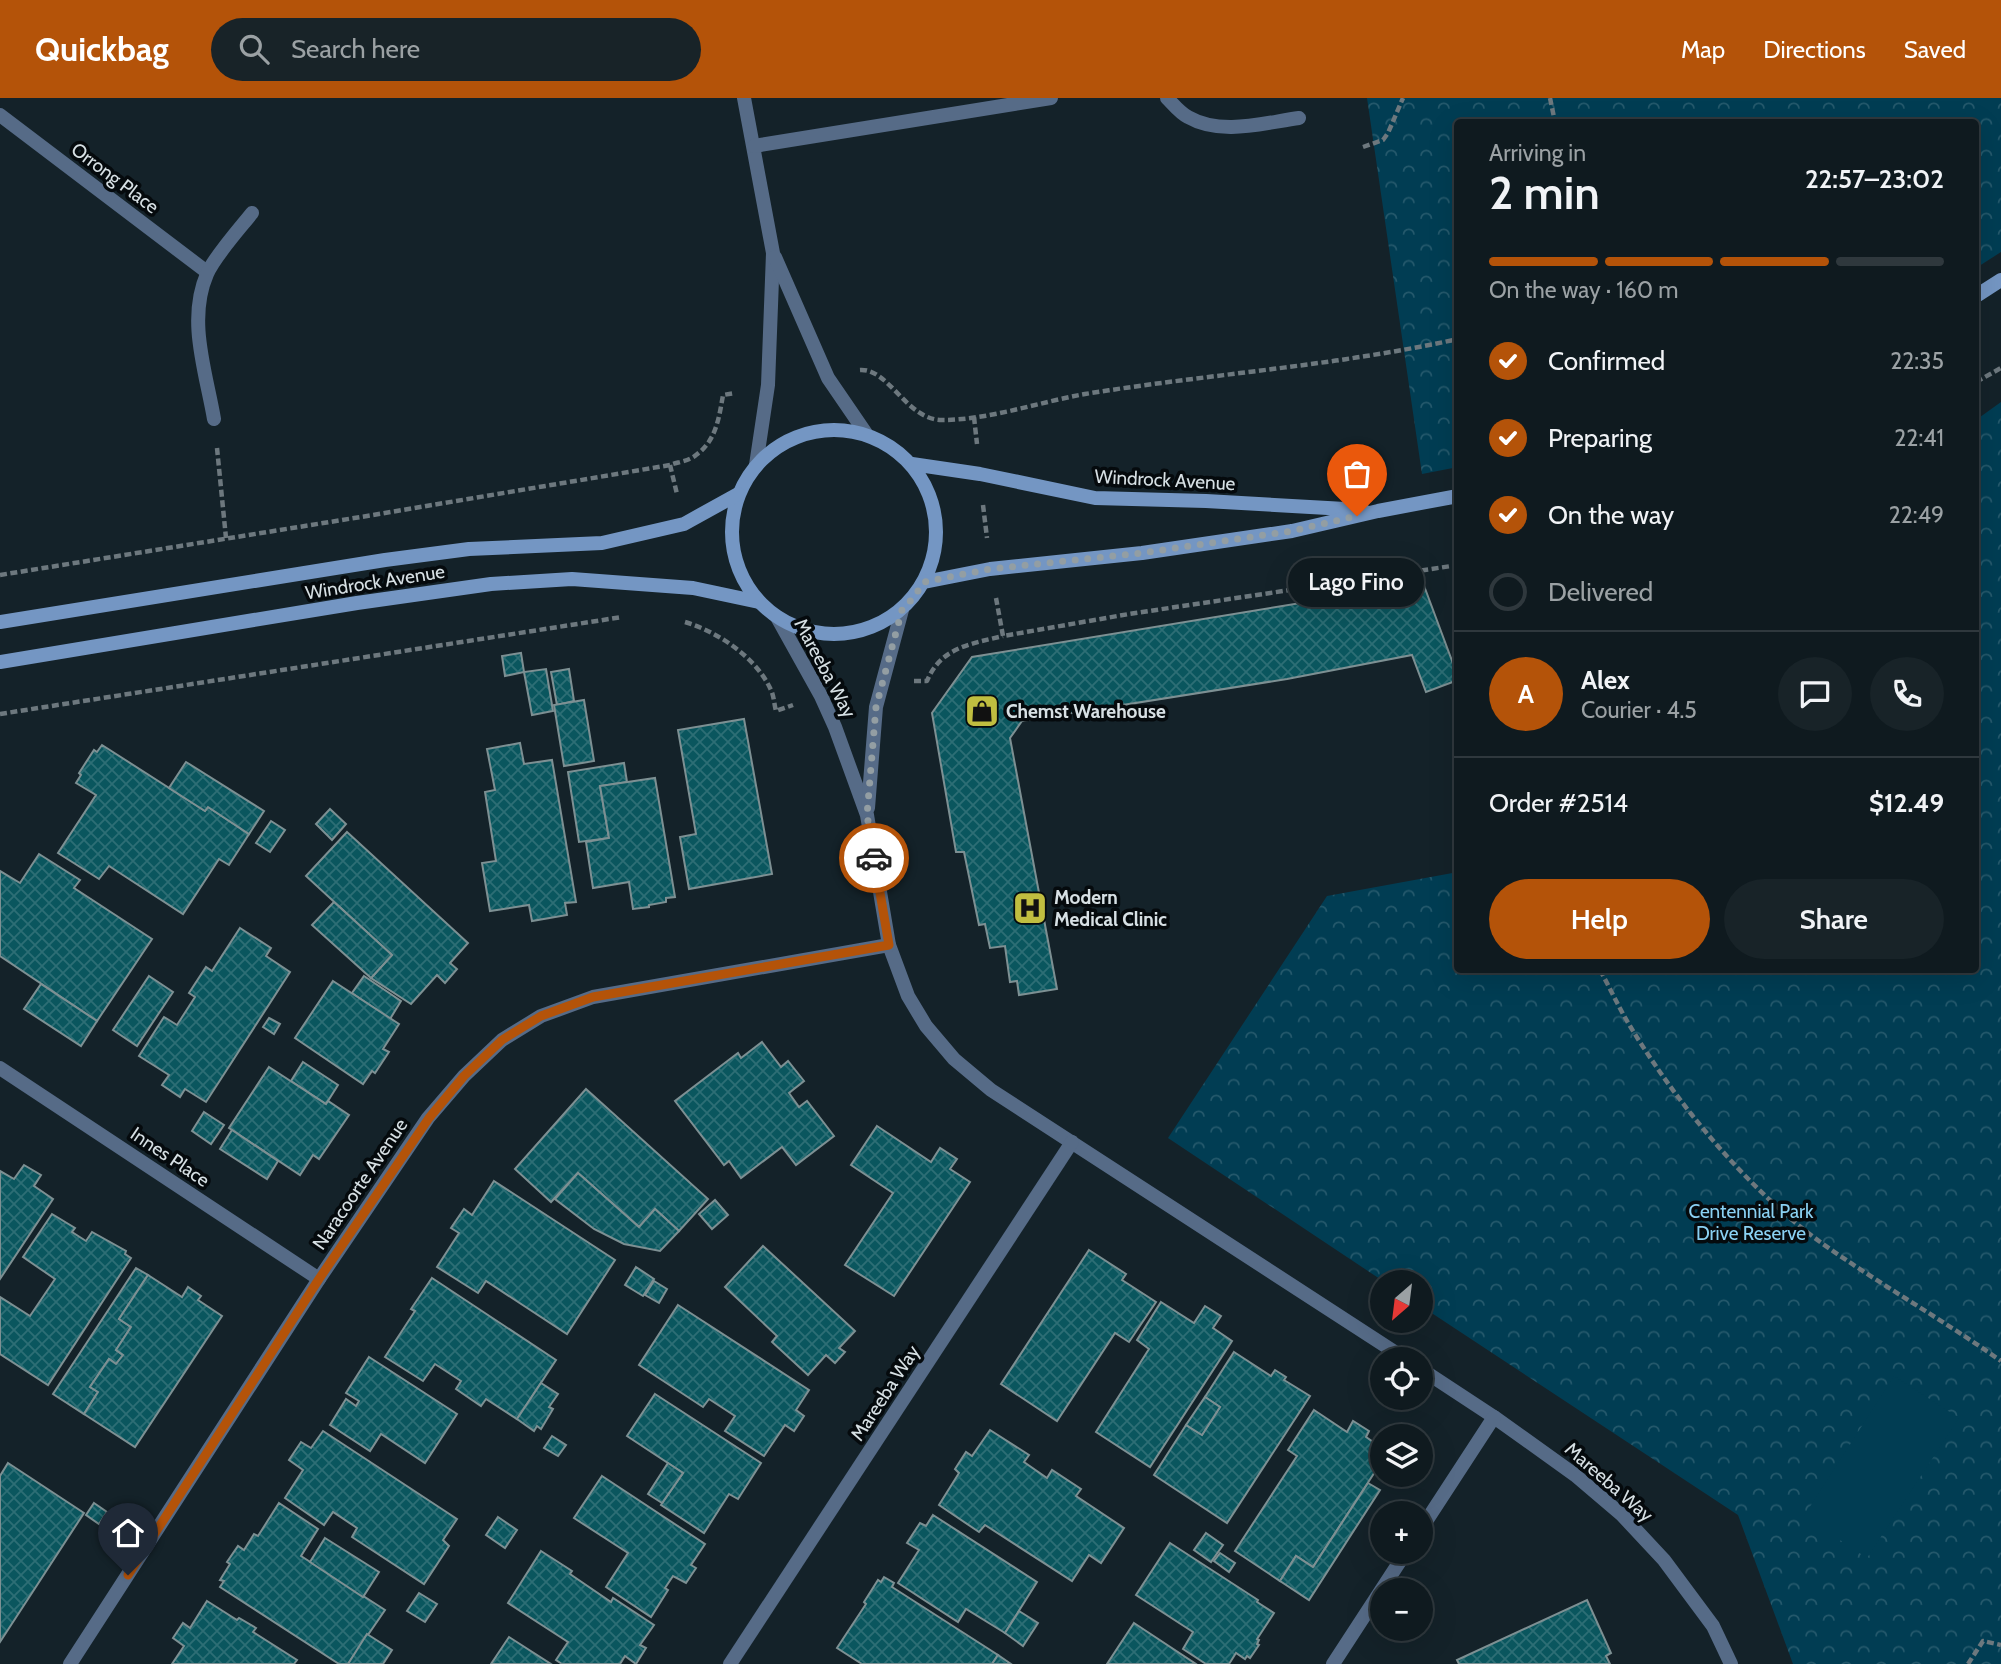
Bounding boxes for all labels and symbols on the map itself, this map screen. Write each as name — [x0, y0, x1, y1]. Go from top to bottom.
street label: Orrong Place — [67, 138, 164, 219]
pin — [1327, 444, 1387, 516]
street label: Windrock Avenue — [1094, 465, 1236, 495]
callout: Lago Fino — [1289, 558, 1425, 607]
street label: Windrock Avenue — [304, 560, 447, 604]
street label: Mareeba Way — [789, 614, 861, 722]
shop icon: Chemst Warehouse — [963, 692, 1001, 730]
place label: Chemst Warehouse — [1006, 700, 1166, 723]
courier — [839, 823, 909, 893]
place label: Modern Medical Clinic — [1054, 886, 1167, 931]
hospital icon: Modern Medical Clinic — [1011, 889, 1049, 927]
street label: Naracoorte Avenue — [308, 1114, 413, 1254]
street label: Innes Place — [126, 1122, 214, 1192]
park label: Centennial Park Drive Reserve — [1688, 1200, 1814, 1245]
north arrow — [1370, 1270, 1433, 1334]
street label: Mareeba Way — [846, 1341, 925, 1445]
street label: Mareeba Way — [1560, 1438, 1658, 1527]
pin — [98, 1503, 158, 1575]

